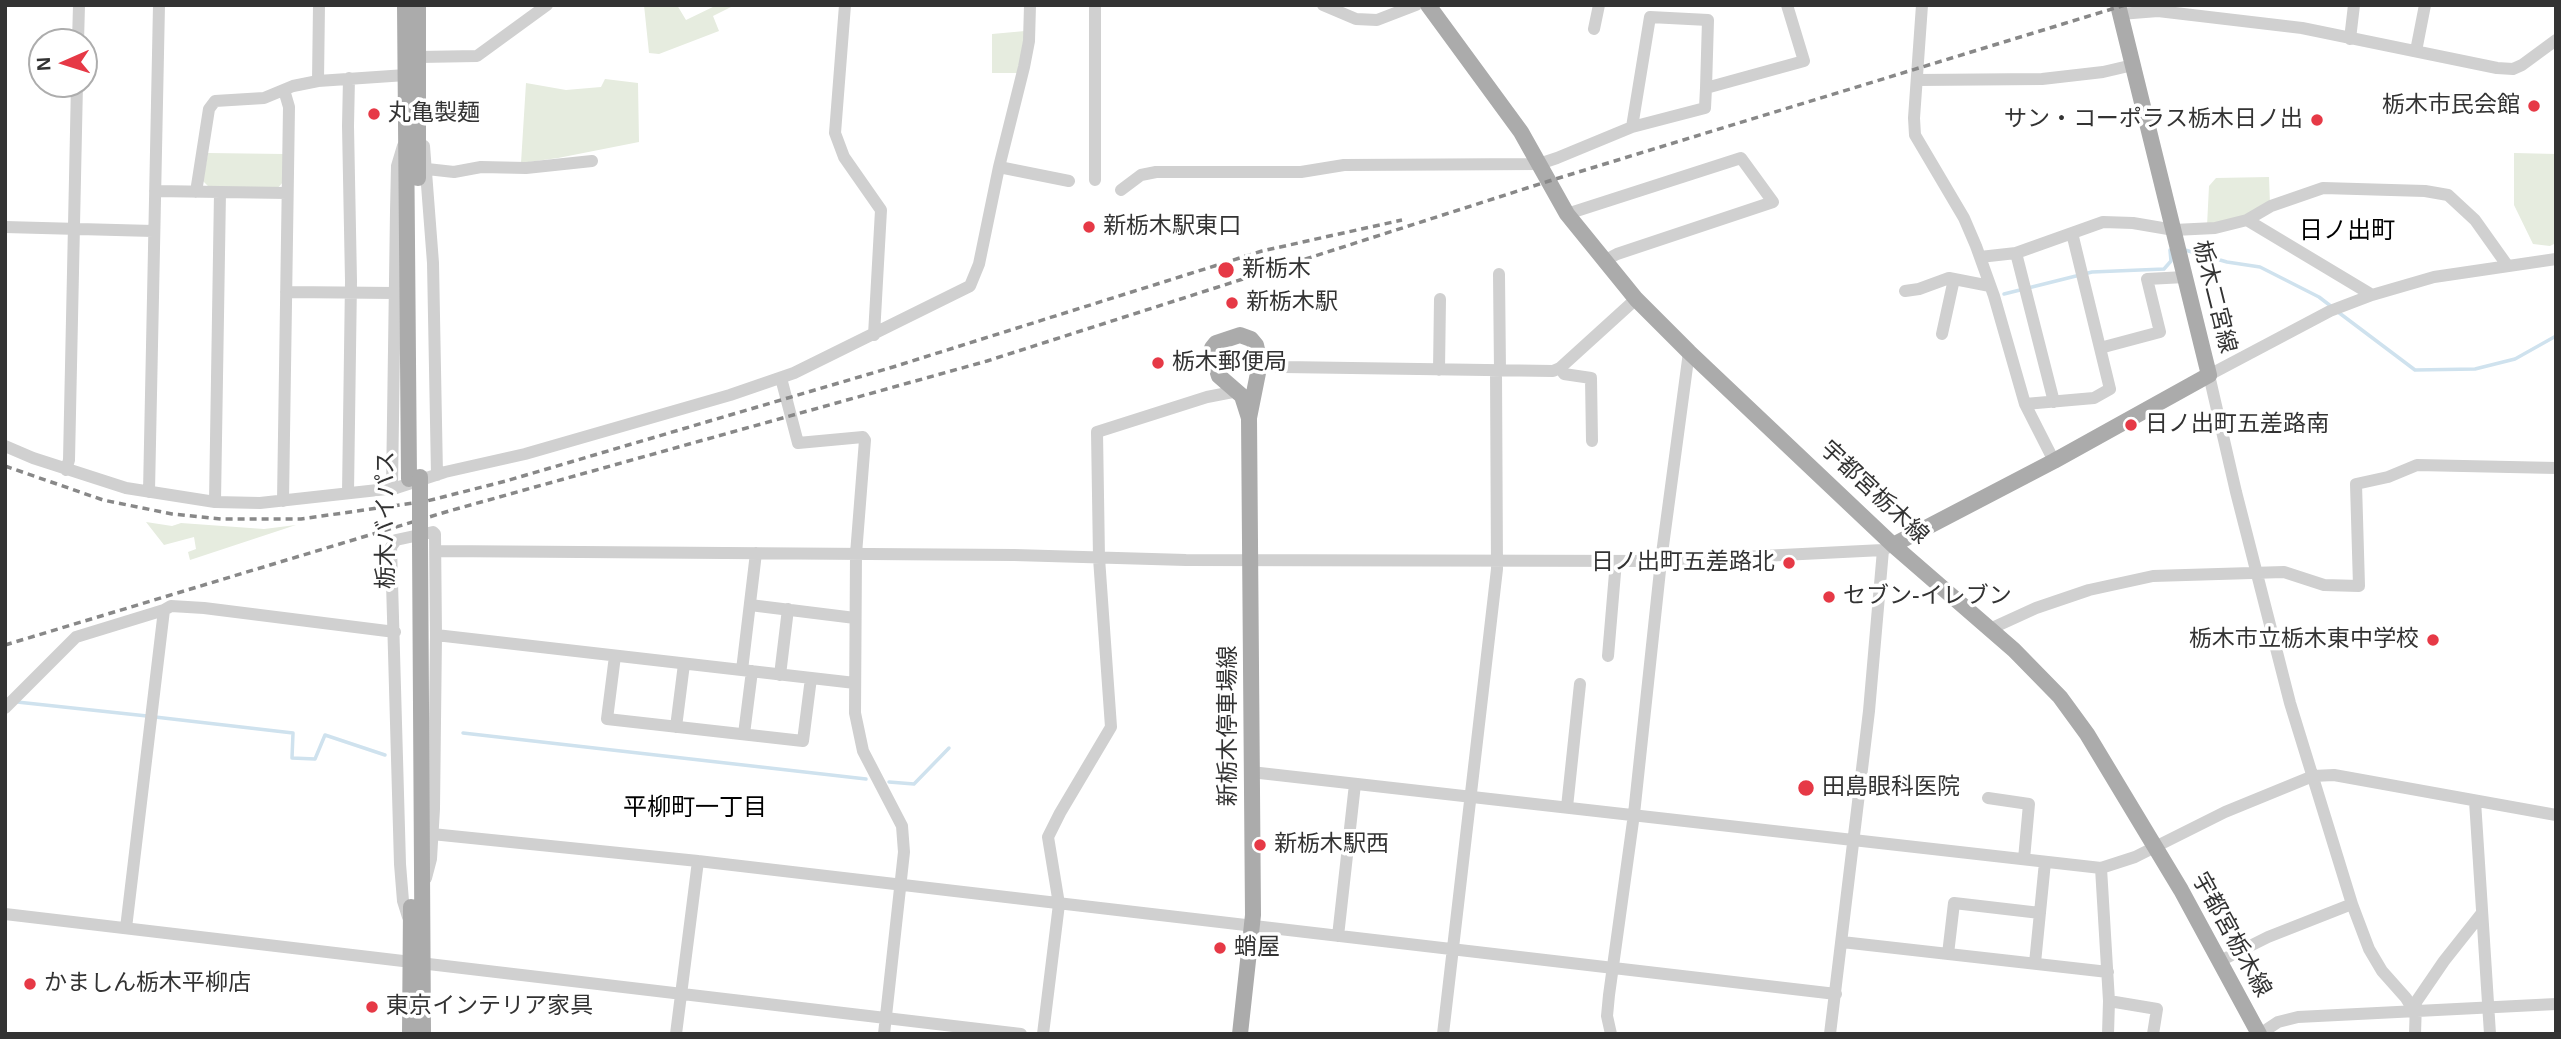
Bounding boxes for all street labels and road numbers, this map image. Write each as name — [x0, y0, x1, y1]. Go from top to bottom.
street label: 栃木二宮線 — [2187, 238, 2241, 356]
street label: 宇都宮栃木線 — [1814, 436, 1934, 550]
street label: 栃木バイパス — [373, 451, 401, 589]
street label: 新栃木停車場線 — [1215, 646, 1243, 806]
street label: 宇都宮栃木線 — [2185, 868, 2277, 1002]

